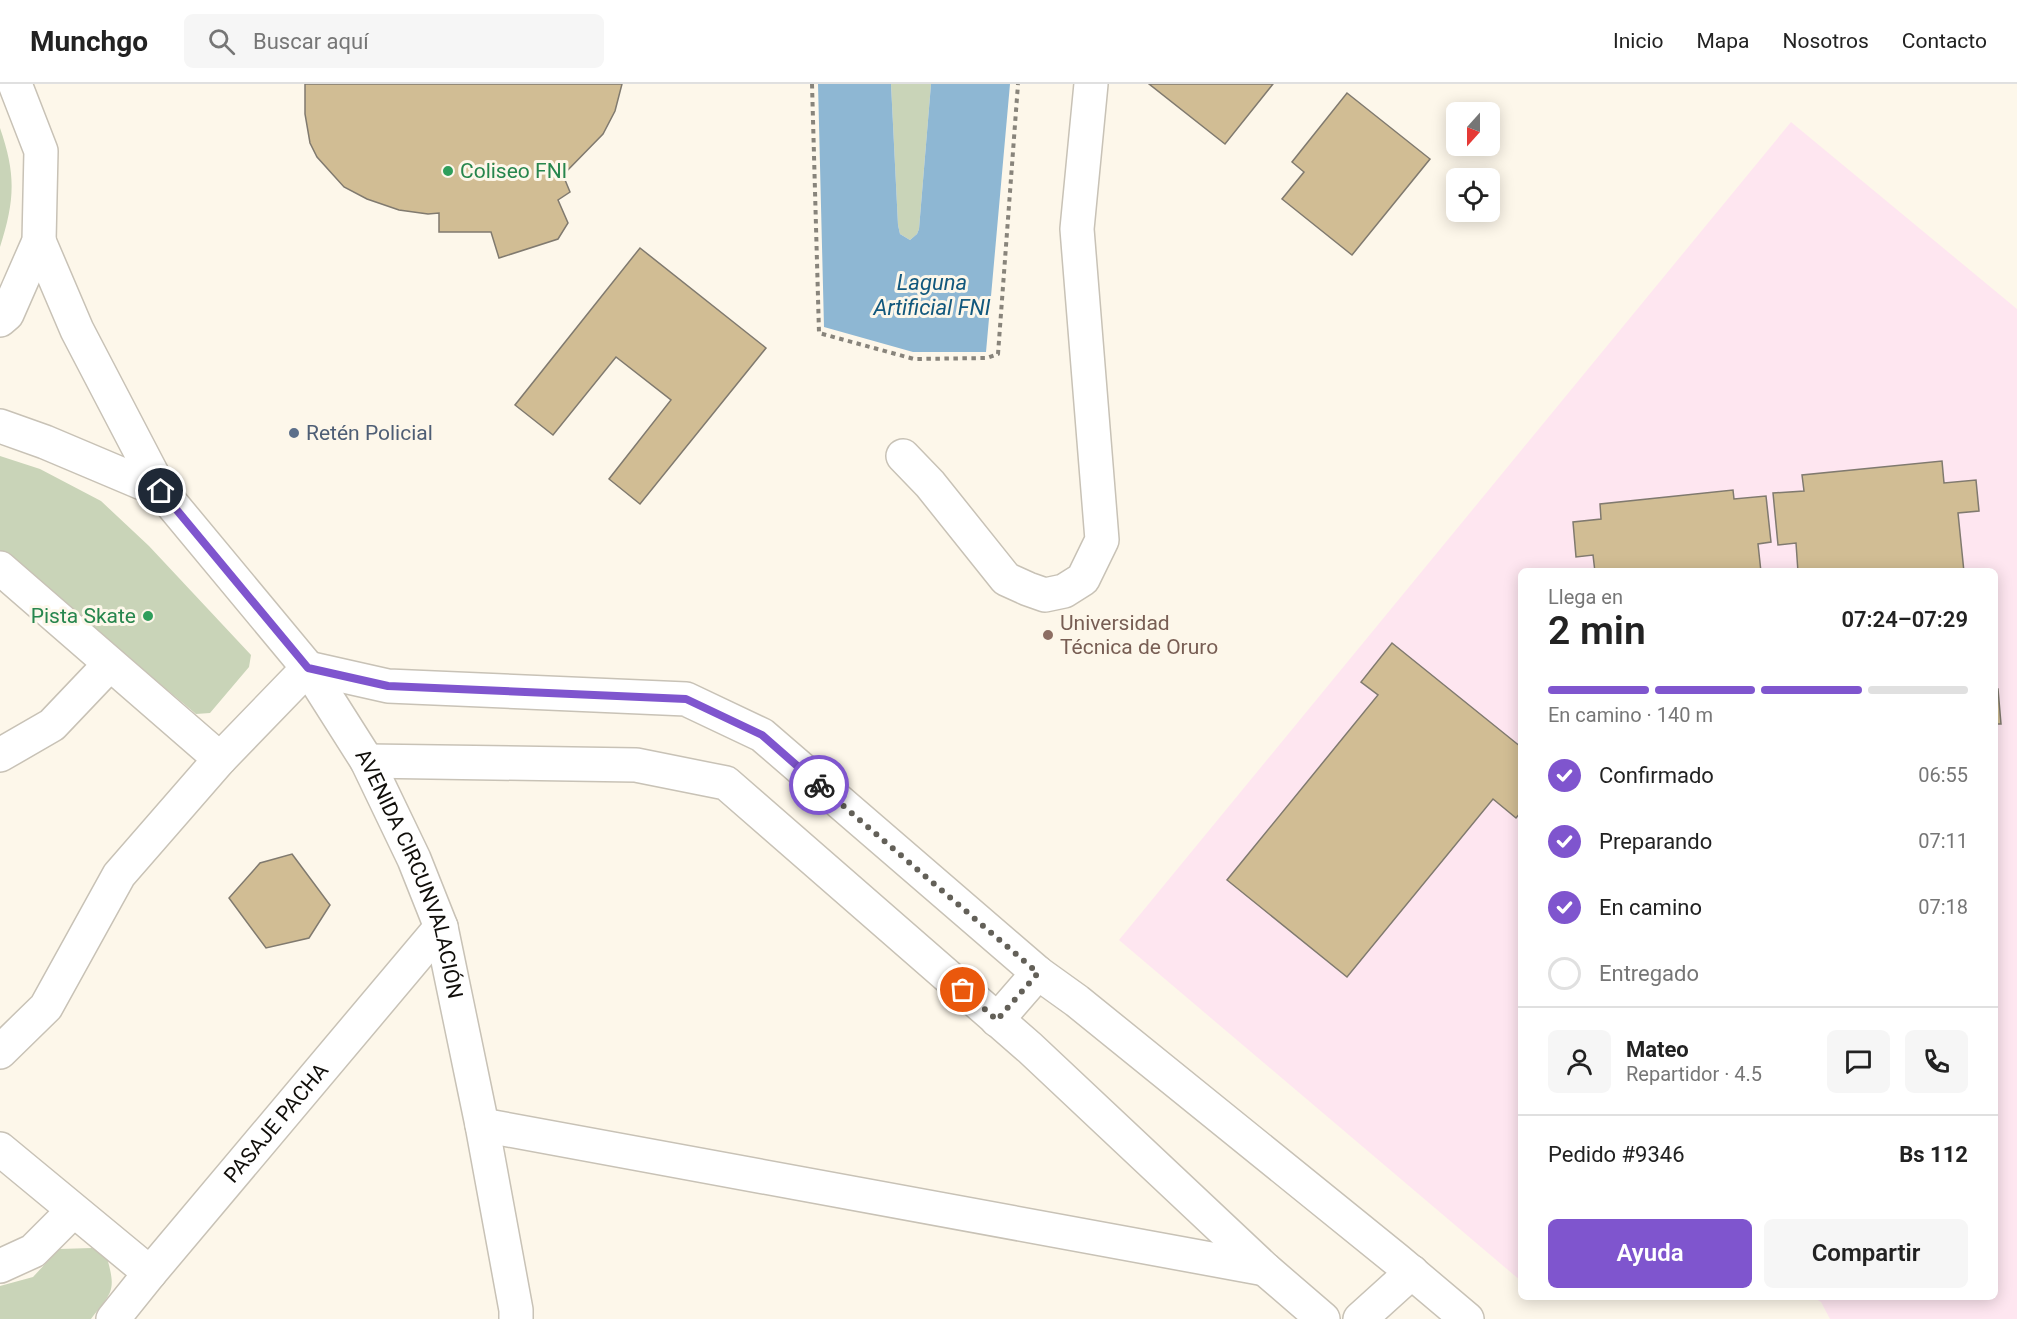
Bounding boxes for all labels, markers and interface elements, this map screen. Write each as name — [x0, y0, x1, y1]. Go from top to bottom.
search box — [184, 14, 604, 68]
text: Munchgo — [30, 25, 148, 58]
icon: search — [205, 25, 238, 58]
text: Buscar aquí — [253, 29, 369, 54]
text: Inicio — [1613, 29, 1663, 53]
text: Mapa — [1696, 29, 1749, 53]
text: Nosotros — [1782, 29, 1869, 53]
text: Contacto — [1902, 29, 1987, 53]
north arrow — [1446, 102, 1500, 156]
map controls — [1446, 102, 1500, 222]
place label: Coliseo FNI — [460, 159, 567, 183]
marker: Coliseo FNI — [441, 164, 455, 178]
button: locate — [1446, 168, 1500, 222]
water label: Laguna Artificial FNI — [872, 270, 991, 320]
place label: Retén Policial — [306, 421, 433, 445]
marker: Retén Policial — [287, 426, 301, 440]
pin — [135, 465, 186, 516]
icon: home — [144, 474, 177, 507]
text: Llega en — [1548, 585, 1623, 609]
place label: Pista Skate — [31, 604, 136, 628]
text: 07:24–07:29 — [1841, 607, 1968, 632]
text: 2 min — [1548, 608, 1646, 654]
marker: Pista Skate — [141, 609, 155, 623]
place label: Universidad Técnica de Oruro — [1060, 611, 1218, 659]
marker: Universidad Técnica de Oruro — [1041, 628, 1055, 642]
text: En camino · 140 m — [1548, 703, 1713, 727]
street label: AVENIDA CIRCUNVALACIÓN — [351, 745, 467, 1001]
courier — [789, 755, 849, 815]
icon: check — [1548, 759, 1581, 792]
text: Confirmado — [1599, 763, 1714, 788]
text: 06:55 — [1918, 763, 1968, 787]
icon: bike — [803, 769, 836, 802]
icon: check — [1548, 825, 1581, 858]
text: Preparando — [1599, 829, 1712, 854]
text: 07:11 — [1918, 829, 1968, 853]
icon: check — [1548, 891, 1581, 924]
text: En camino — [1599, 895, 1702, 920]
text: 07:18 — [1918, 895, 1968, 919]
text: Entregado — [1599, 961, 1699, 986]
pin — [937, 964, 988, 1015]
icon: bag — [946, 973, 979, 1006]
button: person — [1548, 1030, 1611, 1093]
button: chat — [1827, 1030, 1890, 1093]
button: phone — [1905, 1030, 1968, 1093]
text: Mateo — [1626, 1037, 1689, 1062]
street label: PASAJE PACHA — [219, 1058, 333, 1188]
text: Repartidor · 4.5 — [1626, 1062, 1762, 1086]
text: Pedido #9346 — [1548, 1142, 1685, 1167]
text: Bs 112 — [1899, 1142, 1968, 1167]
button: Ayuda — [1548, 1219, 1752, 1288]
button: Compartir — [1764, 1219, 1968, 1288]

